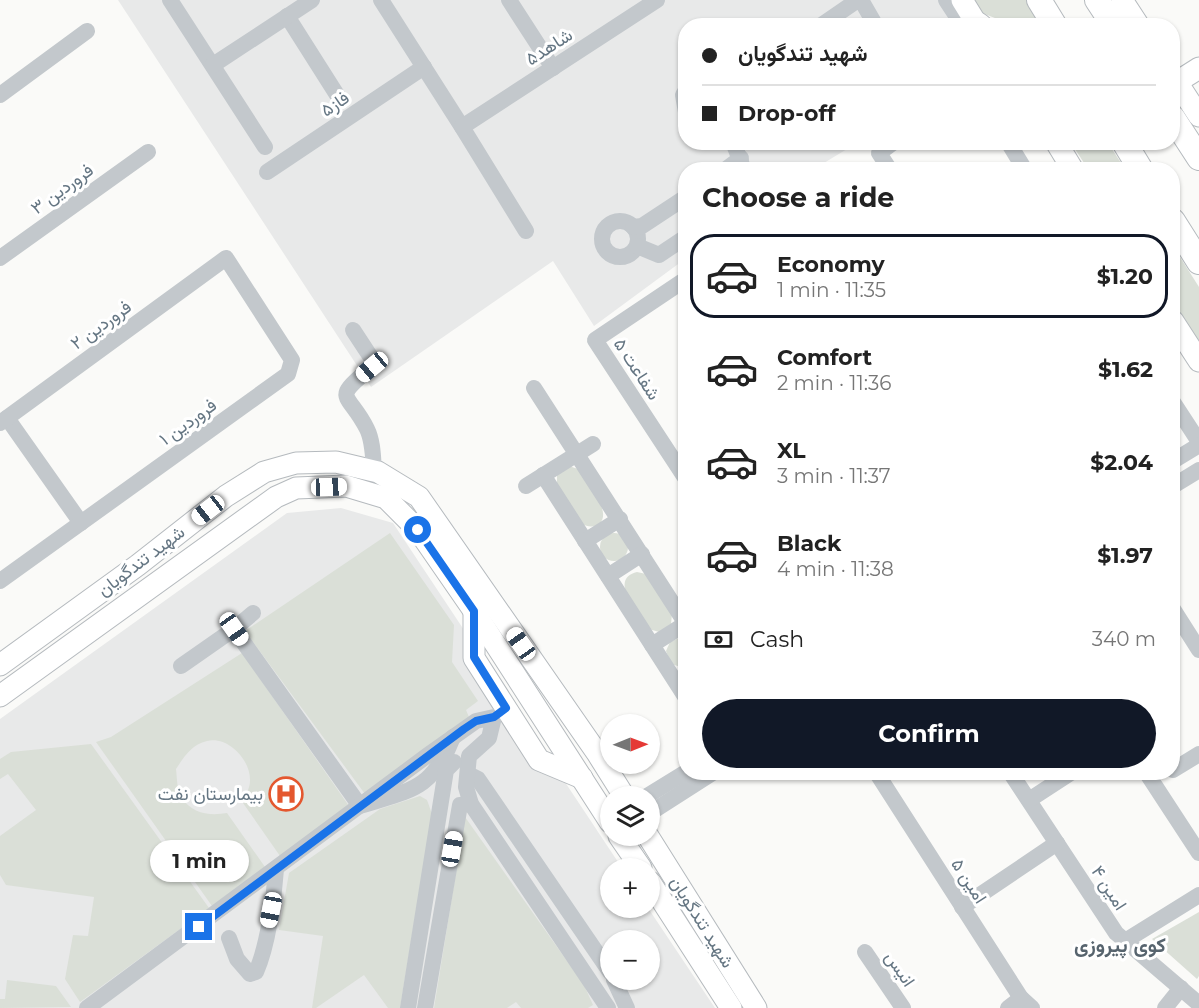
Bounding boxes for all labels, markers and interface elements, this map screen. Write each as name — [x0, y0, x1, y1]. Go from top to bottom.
street label: شاهد۵ — [521, 24, 577, 70]
text: شهید تندگویان — [738, 40, 868, 67]
street label: فاز۵ — [317, 87, 353, 121]
text: Drop-off — [738, 100, 836, 127]
street label: فروردین ۳ — [26, 159, 98, 219]
text: Choose a ride — [702, 181, 894, 214]
icon: car — [705, 249, 759, 303]
text: Economy — [777, 251, 885, 278]
text: $1.20 — [1097, 263, 1153, 290]
text: 1 min · 11:35 — [777, 278, 886, 302]
street label: فروردین ۲ — [66, 296, 136, 354]
street label: شفاعت ۵ — [609, 334, 665, 404]
icon: car — [705, 342, 759, 396]
text: Comfort — [777, 344, 872, 371]
car — [352, 349, 392, 385]
text: $1.62 — [1098, 356, 1153, 383]
text: 2 min · 11:36 — [777, 371, 891, 395]
street label: فروردین ۱ — [155, 394, 221, 450]
icon: car — [705, 435, 759, 489]
text: XL — [777, 437, 806, 464]
text: $2.04 — [1090, 449, 1153, 476]
text: 3 min · 11:37 — [777, 464, 891, 488]
car — [311, 477, 347, 497]
car — [188, 492, 228, 528]
route start — [404, 516, 431, 543]
street label: شهید تندگویان — [93, 521, 189, 601]
icon: car — [705, 528, 759, 582]
text: Black — [777, 530, 841, 557]
text: $1.97 — [1097, 542, 1153, 569]
text: 4 min · 11:38 — [777, 557, 894, 581]
car — [216, 609, 252, 649]
icon: cash — [702, 623, 735, 656]
car — [503, 624, 539, 664]
text: Cash — [750, 626, 804, 653]
text: 340 m — [1092, 627, 1156, 651]
button: Confirm — [702, 699, 1156, 768]
north arrow — [600, 714, 660, 774]
map controls — [600, 714, 660, 990]
hospital icon: بیمارستان نفت — [268, 776, 304, 812]
place label: بیمارستان نفت — [158, 783, 263, 805]
button: layers — [600, 786, 660, 846]
car — [440, 830, 464, 868]
callout: 1 min — [150, 840, 248, 882]
text: 1 min — [172, 849, 227, 873]
street label: امین ۵ — [946, 854, 992, 908]
button: + — [600, 858, 660, 918]
street label: امین ۴ — [1086, 861, 1132, 915]
street label: شهید تندگویان — [665, 872, 739, 972]
car — [259, 891, 283, 929]
route end — [185, 913, 212, 940]
button: − — [600, 930, 660, 990]
district label: کوی پیروزی — [1074, 933, 1166, 959]
street label: انیس — [880, 947, 920, 991]

